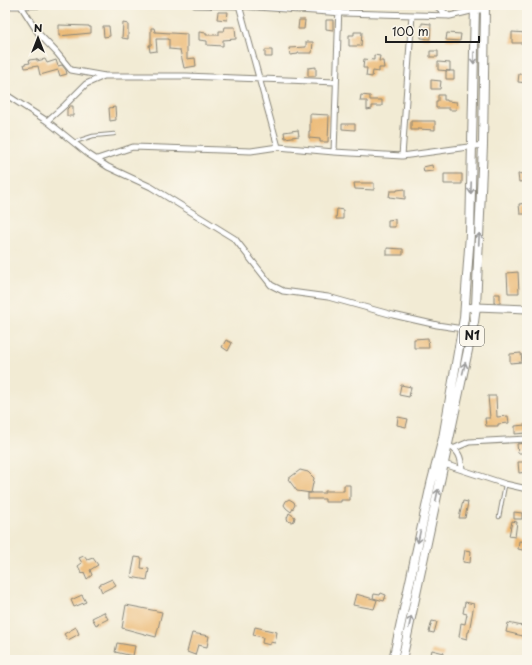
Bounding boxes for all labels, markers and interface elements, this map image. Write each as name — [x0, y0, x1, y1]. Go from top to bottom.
north arrow — [18, 18, 58, 58]
scale bar — [386, 18, 479, 44]
text: N — [34, 19, 43, 36]
text: 100 m — [392, 22, 429, 40]
one-way arrow — [470, 51, 478, 64]
one-way arrow — [467, 181, 475, 194]
one-way arrow — [475, 233, 483, 246]
road number: N1 — [460, 326, 484, 346]
one-way arrow — [461, 361, 469, 374]
one-way arrow — [433, 489, 441, 502]
one-way arrow — [415, 530, 423, 543]
one-way arrow — [406, 616, 414, 629]

